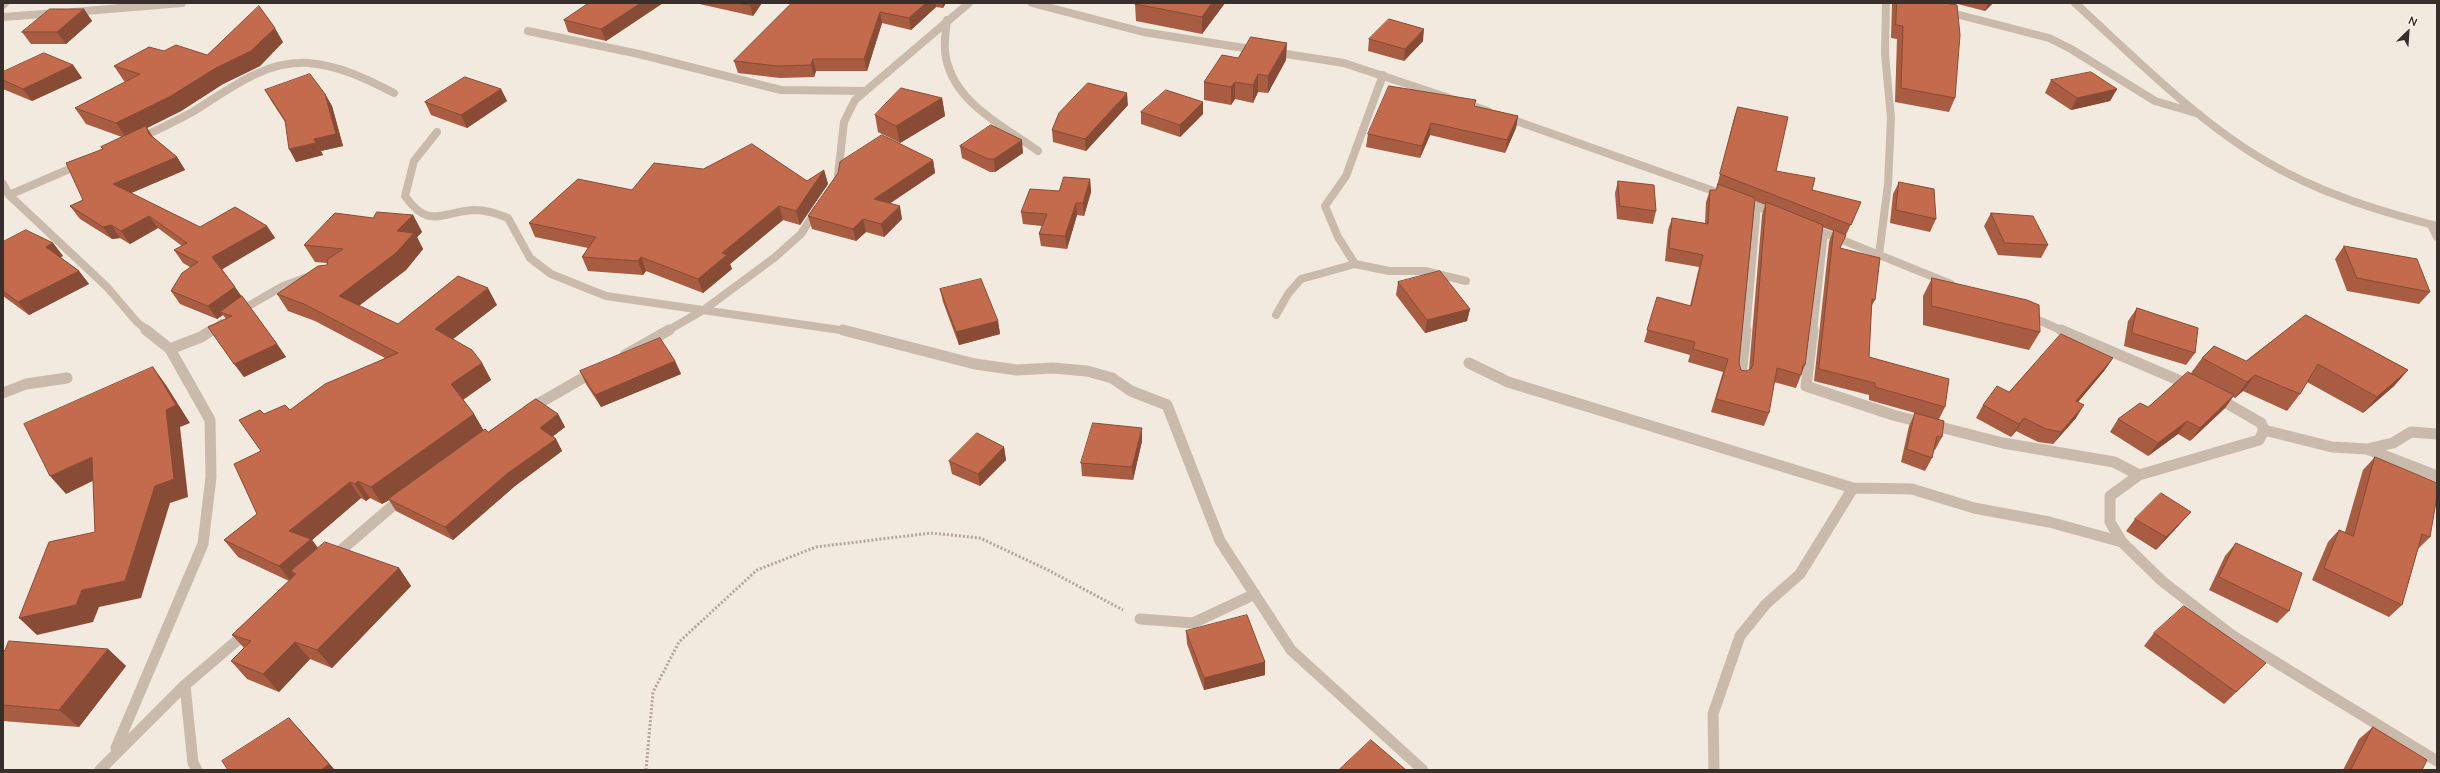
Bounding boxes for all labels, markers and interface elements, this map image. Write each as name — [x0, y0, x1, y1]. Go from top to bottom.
north arrow — [2388, 12, 2428, 52]
text: N — [2406, 13, 2420, 29]

